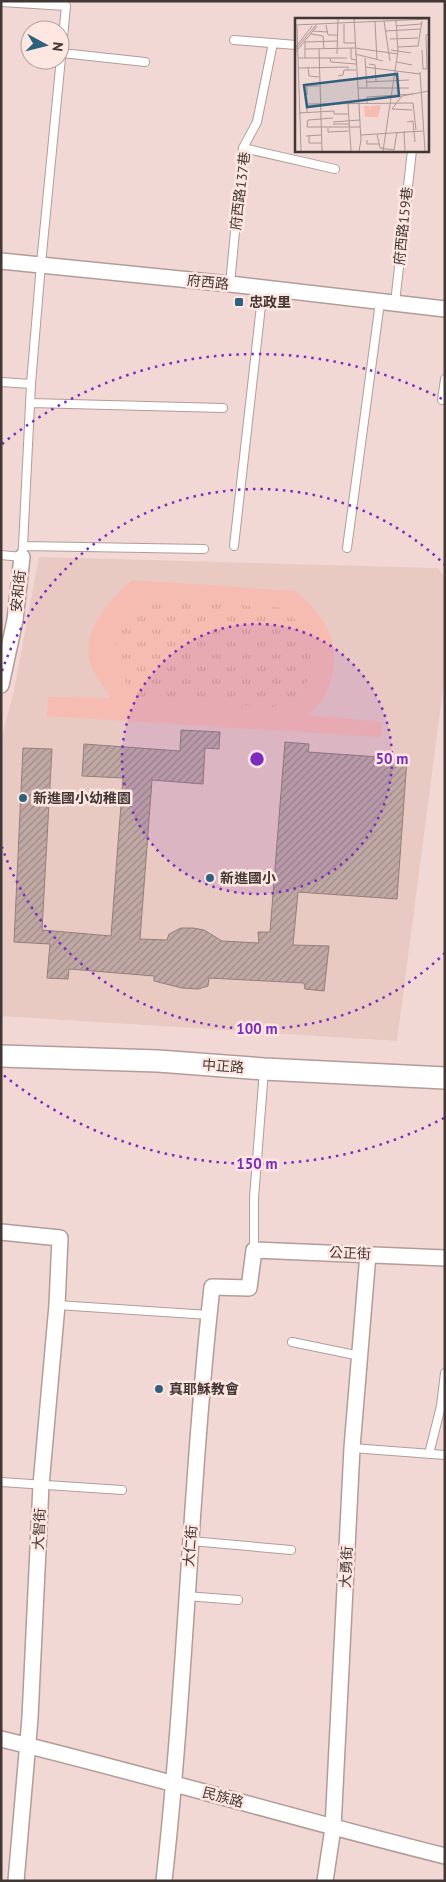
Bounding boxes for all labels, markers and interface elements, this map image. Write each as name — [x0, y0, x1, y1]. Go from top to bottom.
inset map — [295, 18, 428, 151]
north arrow — [20, 20, 70, 70]
text: N — [48, 41, 67, 52]
street label: 府西路137巷 — [226, 151, 254, 231]
street label: 府西路159巷 — [390, 186, 416, 266]
street label: 府西路 — [186, 271, 230, 293]
place label: 忠政里 — [249, 293, 291, 311]
marker: 忠政里 — [233, 296, 245, 308]
street label: 安和街 — [7, 569, 29, 613]
text: 50 m — [376, 749, 408, 768]
centre of rings — [248, 750, 266, 768]
place label: 新進國小幼稚園 — [33, 789, 131, 807]
marker: 新進國小幼稚園 — [17, 792, 29, 804]
place label: 新進國小 — [220, 869, 276, 887]
marker: 新進國小 — [204, 872, 216, 884]
text: 100 m — [236, 1019, 278, 1038]
street label: 中正路 — [201, 1056, 245, 1076]
text: 150 m — [236, 1154, 278, 1173]
street label: 公正街 — [329, 1243, 371, 1263]
place label: 真耶穌教會 — [169, 1380, 239, 1398]
marker: 真耶穌教會 — [153, 1383, 165, 1395]
street label: 大智街 — [29, 1508, 49, 1550]
street label: 大仁街 — [179, 1524, 201, 1568]
street label: 大勇街 — [336, 1546, 356, 1588]
street label: 民族路 — [200, 1783, 246, 1811]

